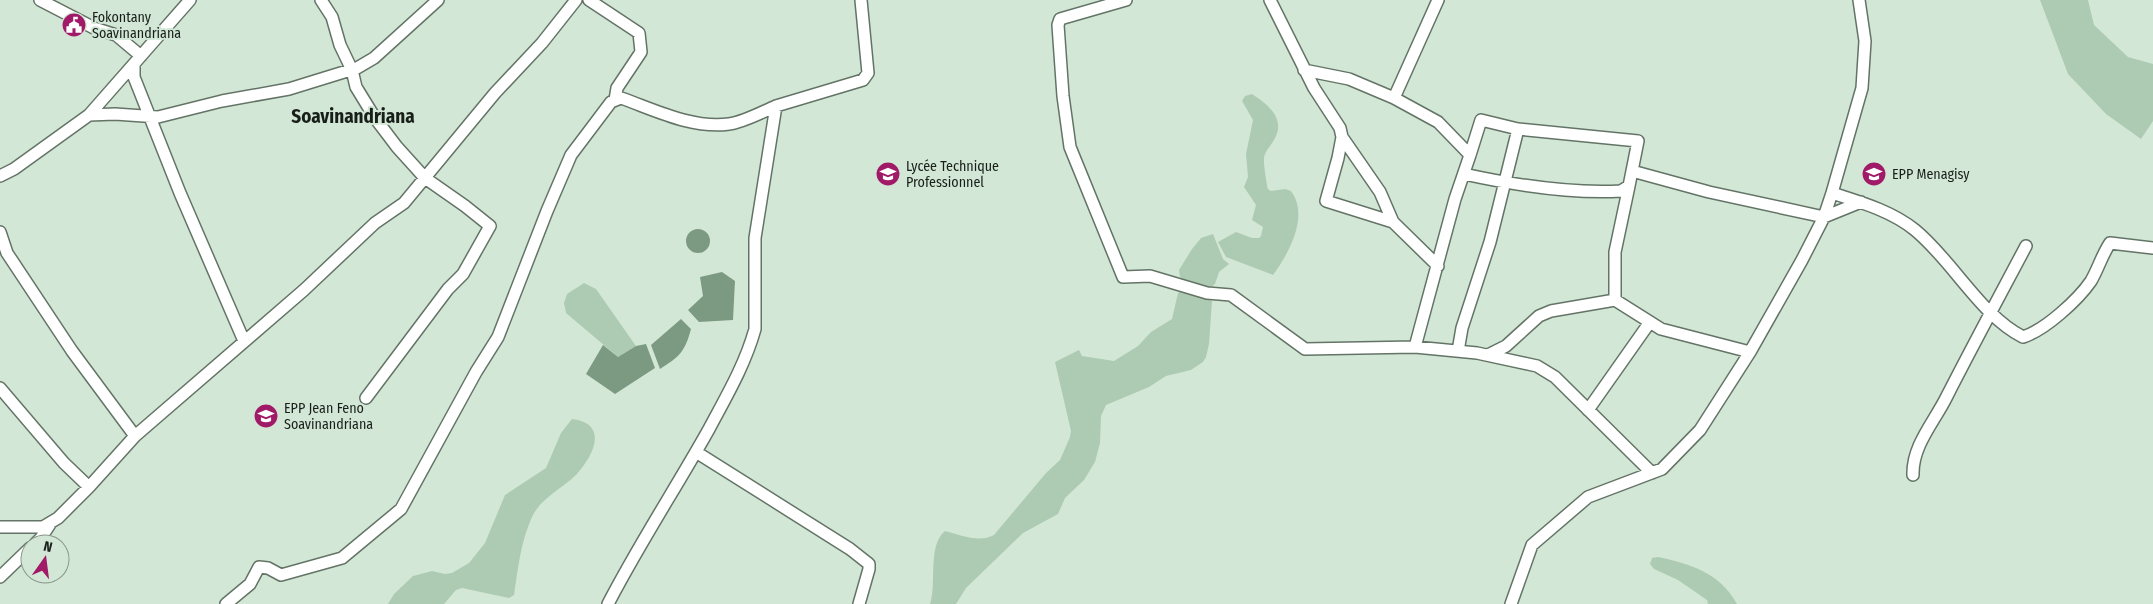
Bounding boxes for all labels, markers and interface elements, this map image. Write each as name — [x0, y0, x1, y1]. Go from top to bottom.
place label: Fokontany Soavinandriana — [92, 9, 181, 42]
public building icon: Fokontany Soavinandriana — [61, 12, 87, 38]
district label: Soavinandriana — [291, 105, 415, 128]
place label: Lycée Technique Professionnel — [906, 158, 999, 191]
school or university icon: Lycée Technique Professionnel — [875, 161, 901, 187]
school or university icon: EPP Menagisy — [1861, 161, 1887, 187]
place label: EPP Menagisy — [1892, 166, 1970, 183]
place label: EPP Jean Feno Soavinandriana — [284, 400, 373, 433]
school or university icon: EPP Jean Feno Soavinandriana — [253, 403, 279, 429]
north arrow — [20, 534, 70, 584]
text: N — [42, 538, 54, 556]

